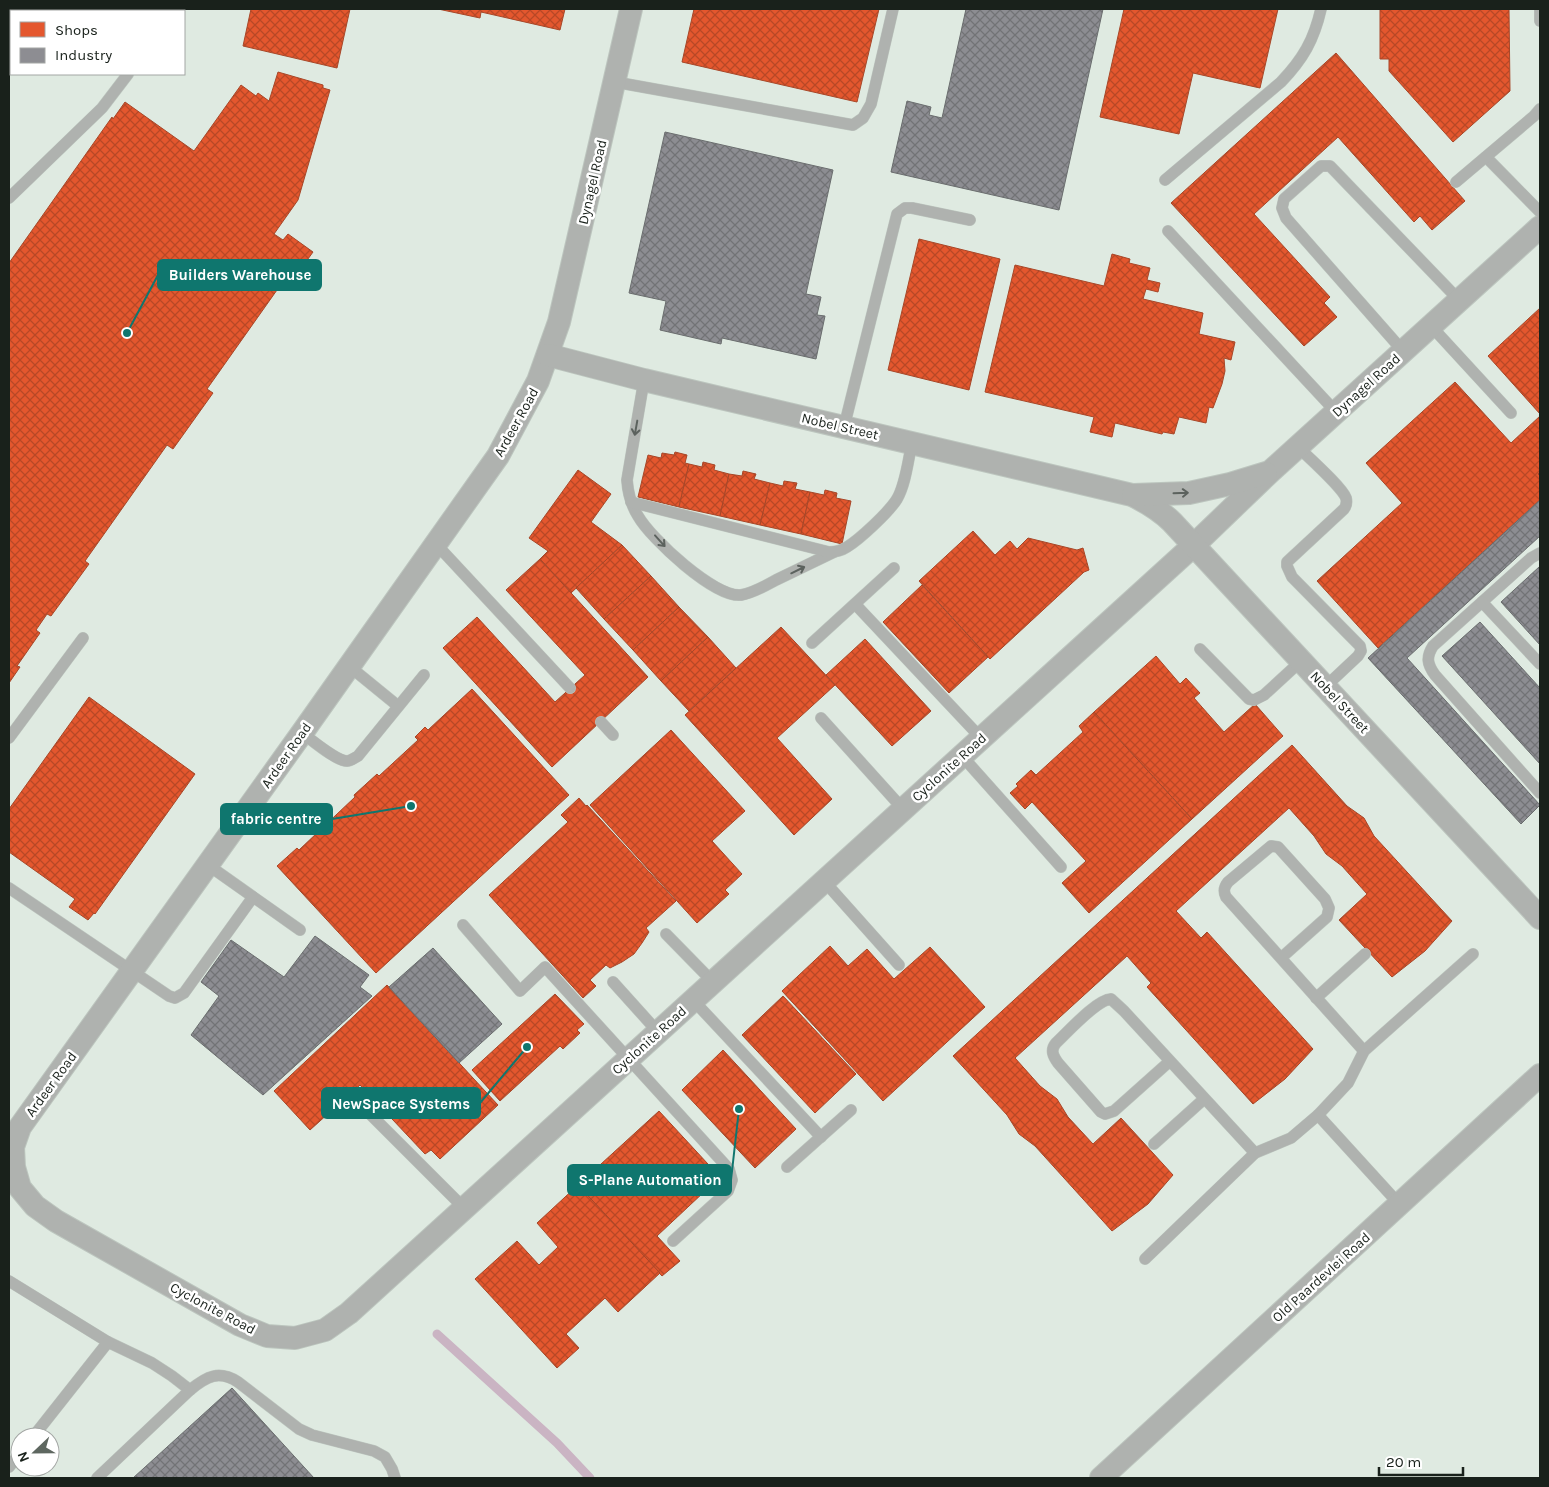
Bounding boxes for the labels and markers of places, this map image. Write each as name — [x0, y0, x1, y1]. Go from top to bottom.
callout: Builders Warehouse — [158, 260, 321, 290]
callout: fabric centre — [221, 804, 332, 834]
callout: NewSpace Systems — [322, 1088, 480, 1118]
callout: S-Plane Automation — [568, 1165, 731, 1195]

